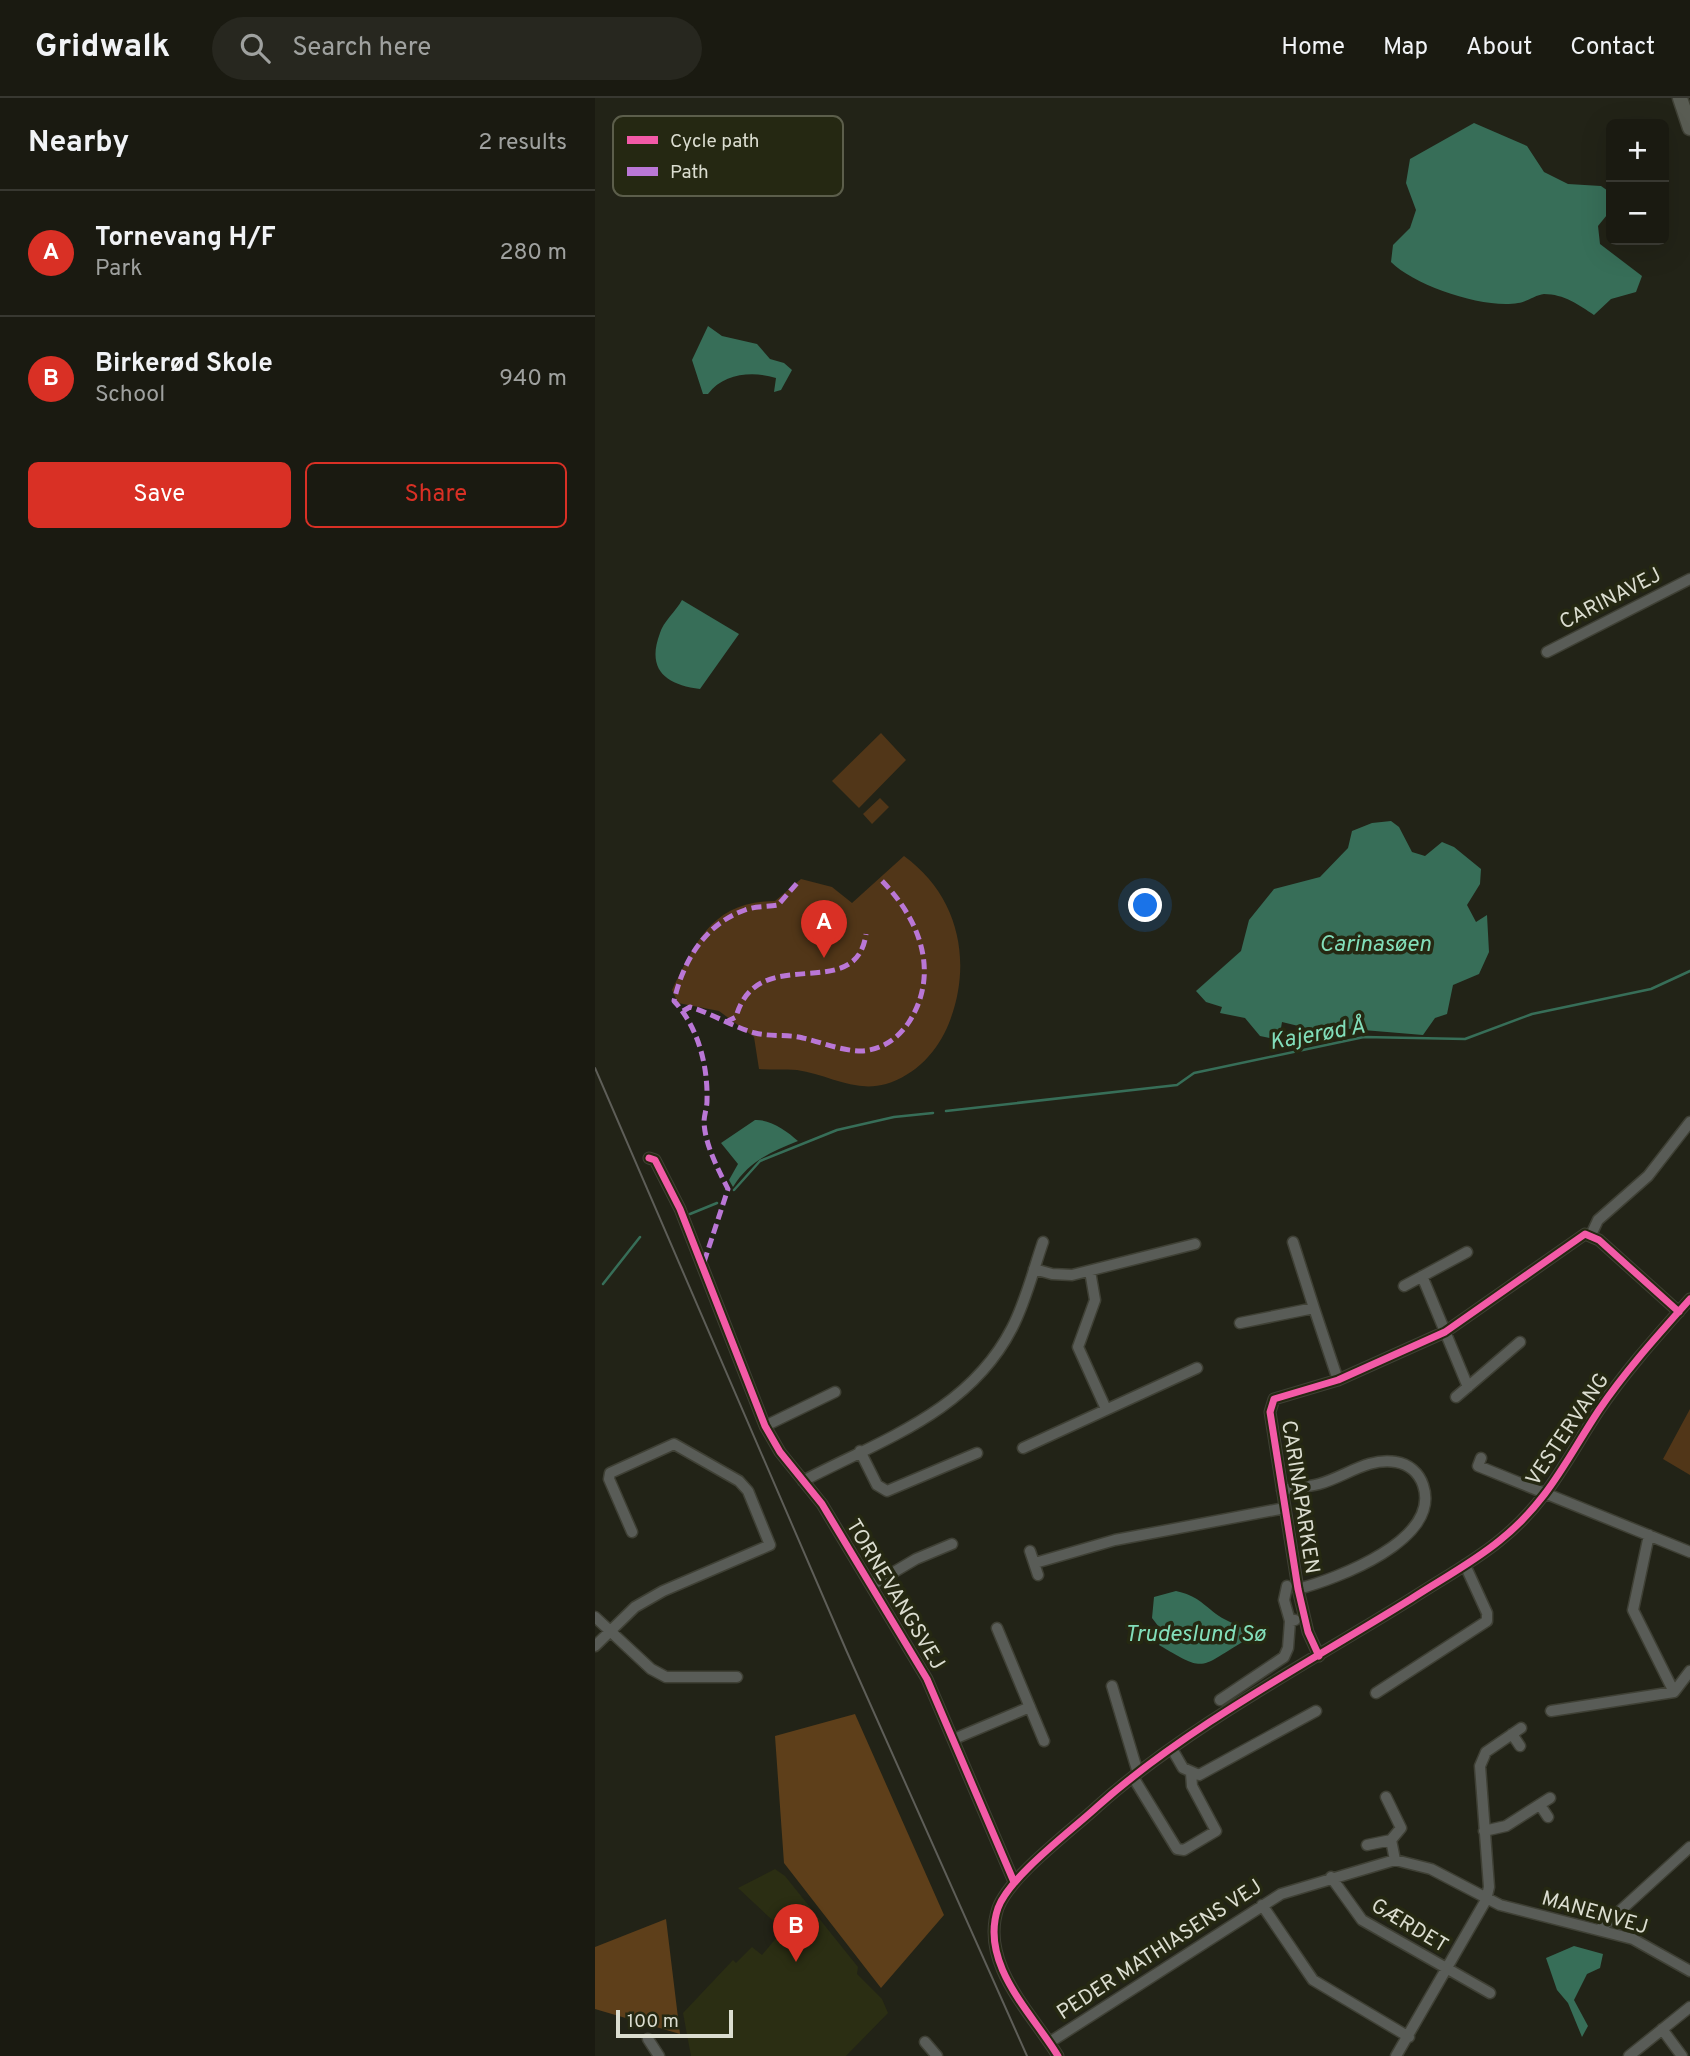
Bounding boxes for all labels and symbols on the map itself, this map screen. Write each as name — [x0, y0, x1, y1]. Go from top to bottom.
legend — [613, 116, 843, 196]
text: Cycle path — [670, 130, 759, 154]
text: Path — [670, 161, 709, 185]
street label: CARINAVEJ — [1555, 562, 1666, 637]
your location — [1128, 888, 1162, 922]
pin: A — [801, 900, 847, 958]
water label: Carinasøen — [1319, 931, 1431, 960]
water label: Kajerød Å — [1267, 1012, 1368, 1058]
street label: VESTERVANG — [1520, 1368, 1616, 1492]
street label: CARINAPARKEN — [1274, 1419, 1325, 1576]
street label: TORNEVANGSVEJ — [839, 1514, 950, 1675]
water label: Trudeslund Sø — [1125, 1621, 1267, 1650]
street label: PEDER MATHIASENS VEJ — [1052, 1874, 1268, 2027]
street label: MANENVEJ — [1538, 1885, 1651, 1942]
street label: GÆRDET — [1366, 1893, 1453, 1960]
pin: B — [773, 1904, 819, 1962]
scale bar — [616, 2007, 733, 2039]

